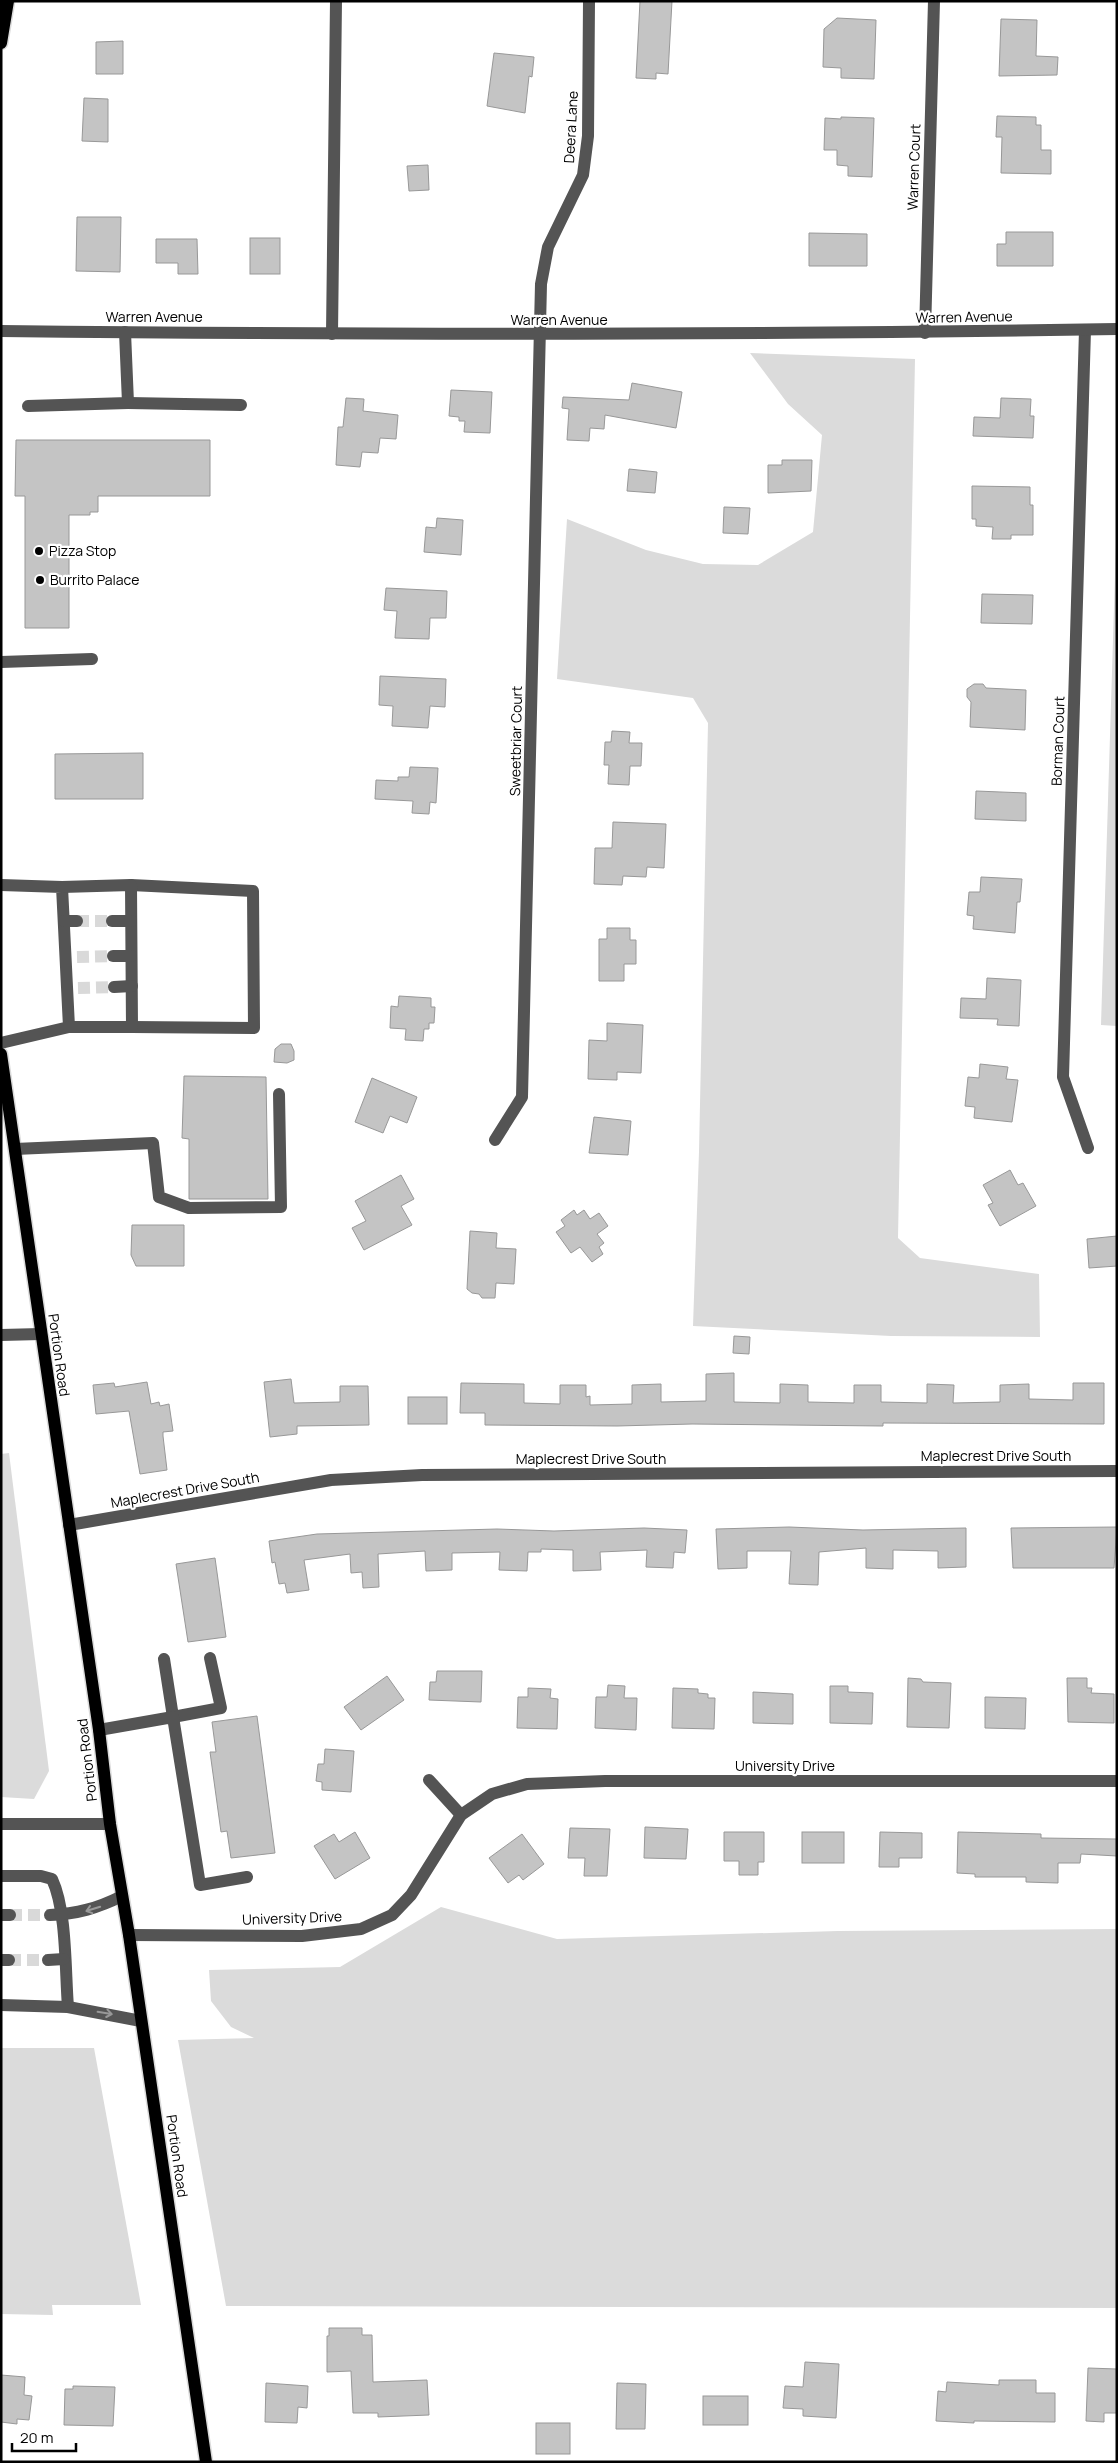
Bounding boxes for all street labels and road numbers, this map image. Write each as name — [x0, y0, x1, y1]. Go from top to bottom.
street label: Deera Lane — [559, 90, 582, 164]
street label: Warren Court — [902, 123, 925, 211]
street label: Warren Avenue — [915, 306, 1013, 327]
street label: Warren Avenue — [105, 307, 203, 326]
street label: Warren Avenue — [510, 310, 608, 329]
street label: Sweetbriar Court — [505, 685, 526, 796]
street label: Borman Court — [1046, 695, 1069, 786]
street label: Portion Road — [44, 1312, 75, 1397]
street label: Maplecrest Drive South — [921, 1446, 1071, 1465]
street label: Maplecrest Drive South — [516, 1449, 666, 1468]
street label: Maplecrest Drive South — [109, 1467, 261, 1512]
street label: Portion Road — [72, 1718, 101, 1803]
street label: University Drive — [735, 1756, 835, 1775]
street label: University Drive — [242, 1906, 342, 1929]
street label: Portion Road — [162, 2113, 193, 2198]

